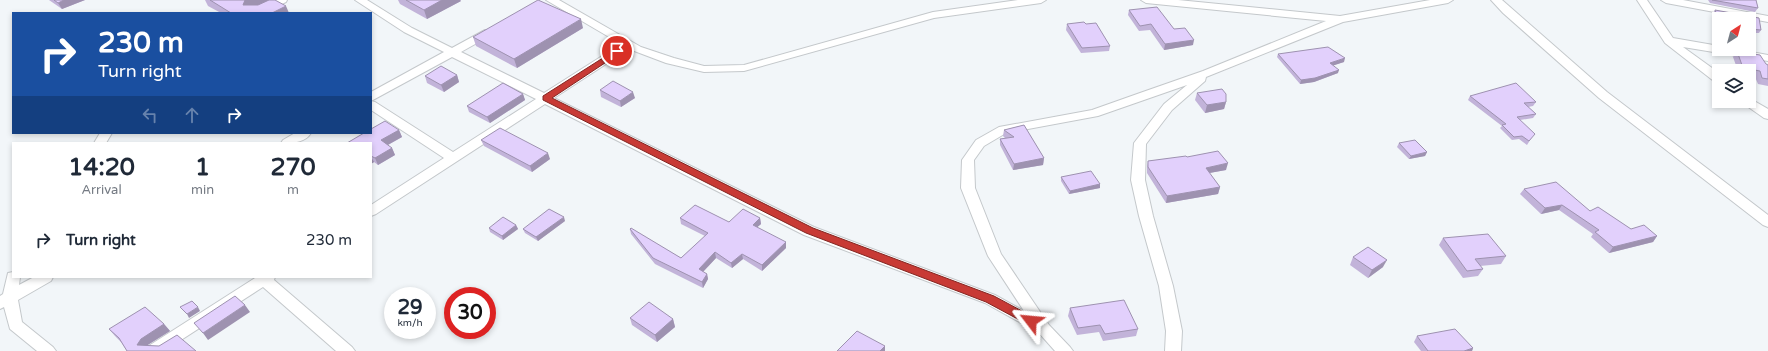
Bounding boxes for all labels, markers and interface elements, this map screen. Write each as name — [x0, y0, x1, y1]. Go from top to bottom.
north arrow — [1712, 12, 1756, 56]
map controls — [1712, 12, 1756, 108]
text: 230 m — [98, 26, 184, 60]
icon: right — [32, 28, 84, 80]
pin — [600, 34, 634, 68]
icon: arrive — [606, 40, 628, 62]
text: Turn right — [98, 60, 182, 82]
button: layers — [1712, 64, 1756, 108]
icon: left — [139, 104, 161, 126]
icon: ahead — [181, 104, 203, 126]
icon: right — [223, 104, 245, 126]
text: 14:20 — [68, 153, 135, 182]
text: 1 — [195, 153, 210, 182]
text: 270 — [270, 153, 316, 182]
text: Arrival — [81, 182, 122, 198]
text: min — [191, 182, 214, 198]
text: m — [287, 182, 299, 198]
icon: right — [32, 229, 54, 251]
text: Turn right — [66, 231, 136, 249]
text: 230 m — [306, 231, 352, 249]
speed limit sign: 30 — [444, 287, 496, 339]
text: 29 — [397, 296, 423, 320]
position arrow — [1010, 300, 1052, 342]
text: km/h — [397, 317, 423, 329]

